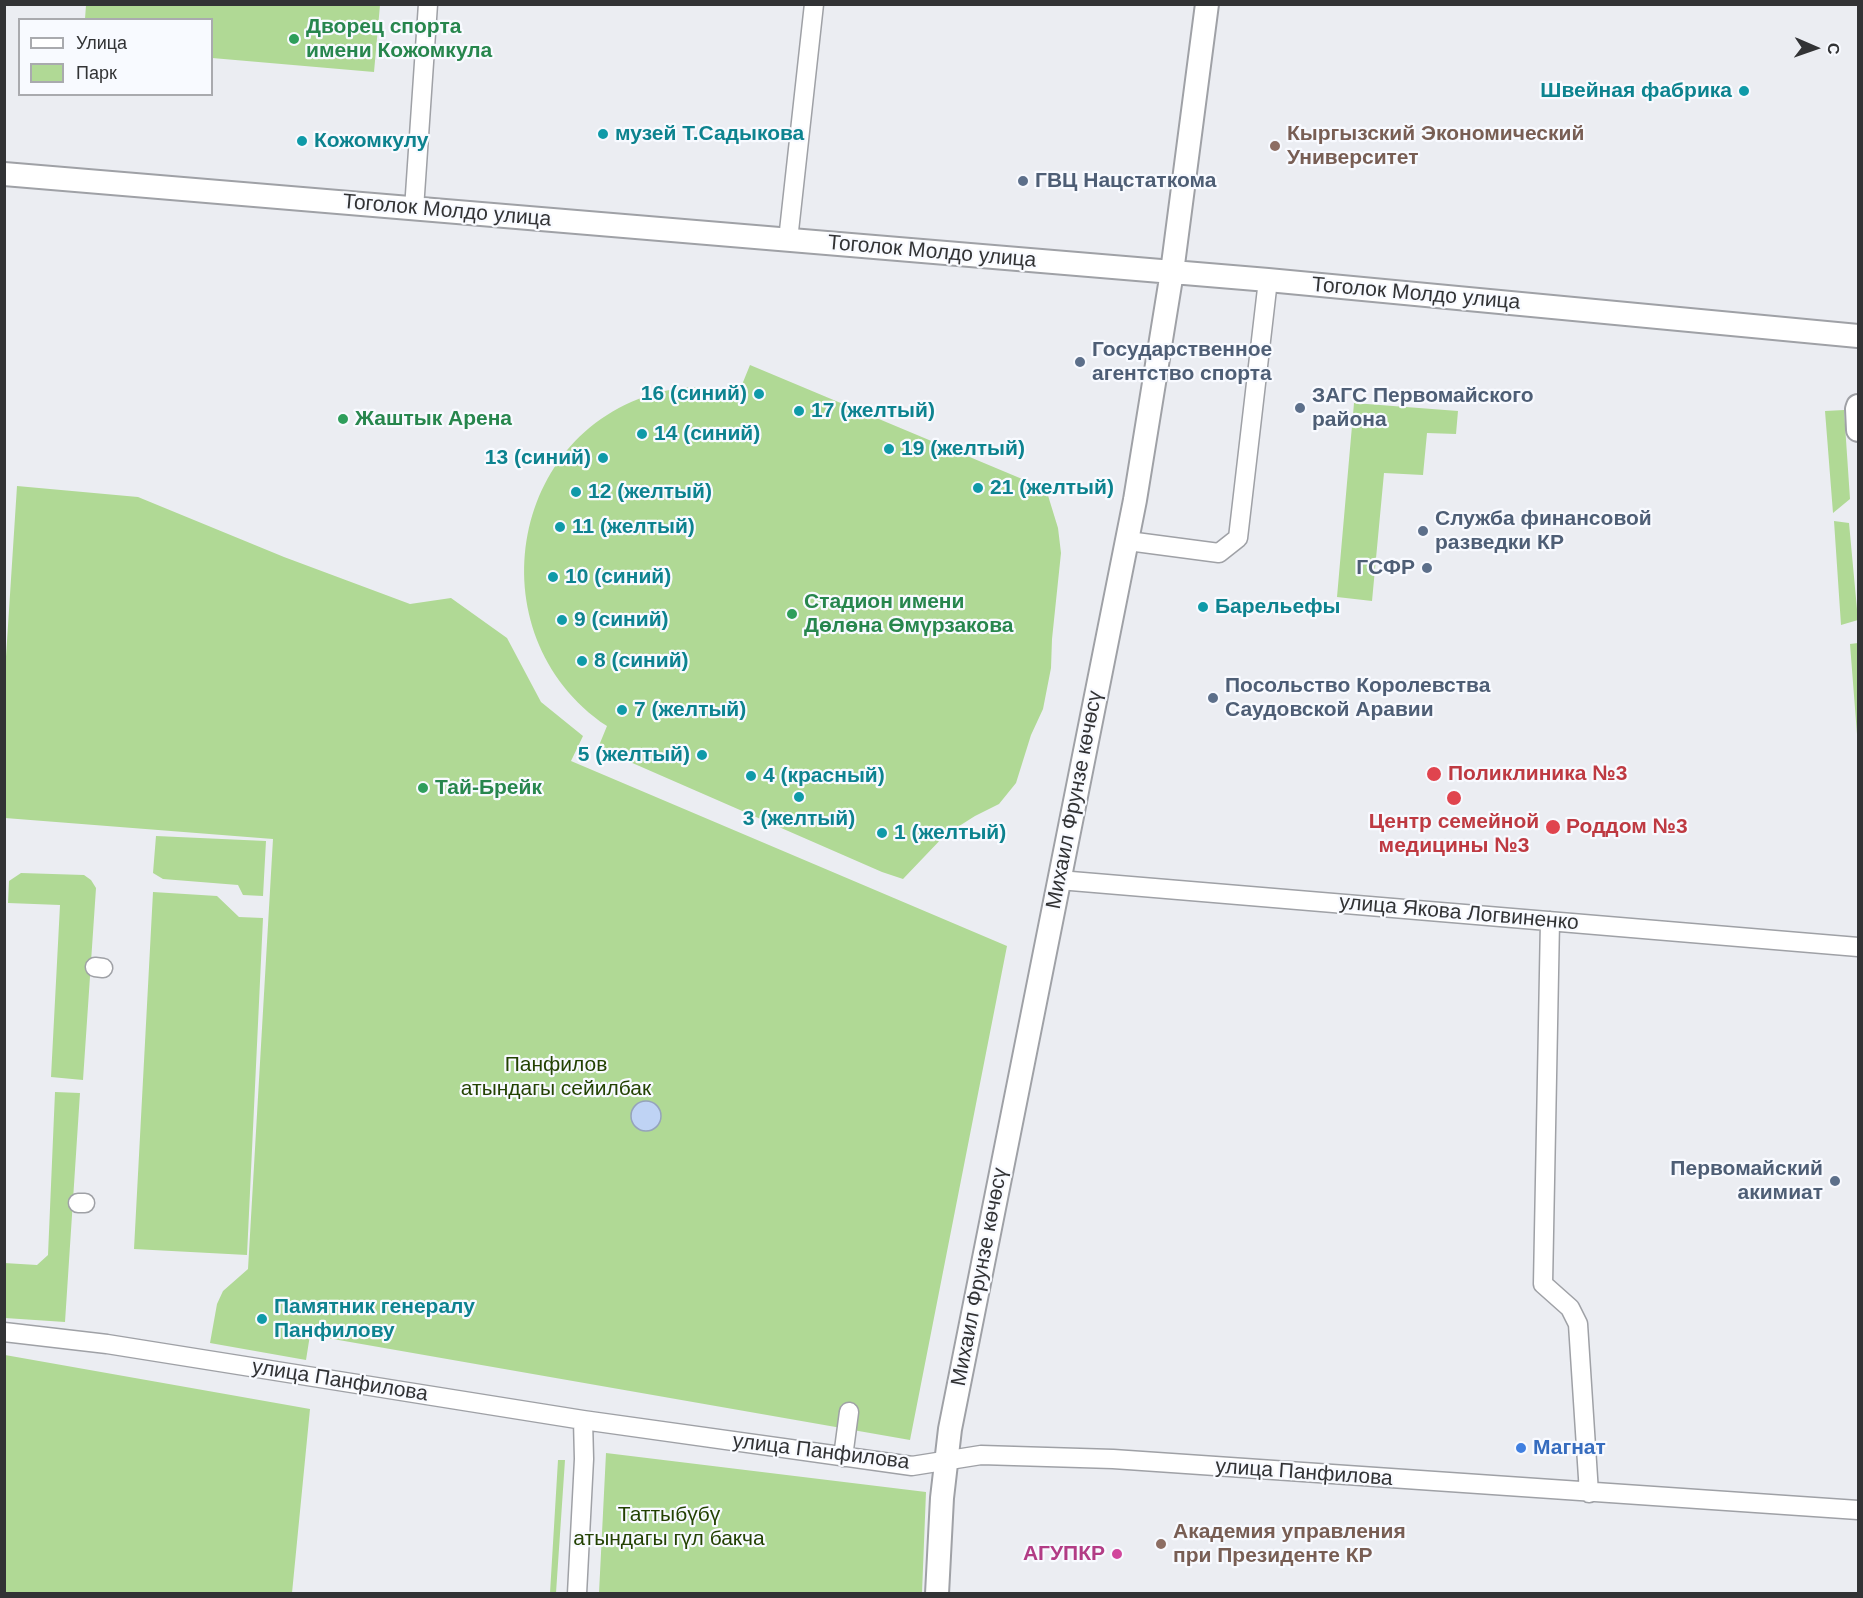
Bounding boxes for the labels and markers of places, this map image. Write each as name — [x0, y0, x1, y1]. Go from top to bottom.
place label: Дворец спорта имени Кожомкула — [306, 14, 492, 64]
marker: Дворец спорта имени Кожомкула — [287, 32, 301, 46]
place label: Швейная фабрика — [1540, 78, 1732, 104]
marker: Швейная фабрика — [1737, 84, 1751, 98]
place label: музей Т.Садыкова — [615, 121, 804, 147]
place label: Кыргызский Экономический Университет — [1287, 121, 1584, 171]
marker: музей Т.Садыкова — [596, 127, 610, 141]
place label: Кожомкулу — [314, 128, 428, 154]
marker: Кожомкулу — [295, 134, 309, 148]
marker: Кыргызский Экономический Университет — [1268, 139, 1282, 153]
place label: ГВЦ Нацстаткома — [1035, 168, 1216, 194]
marker: ГВЦ Нацстаткома — [1016, 174, 1030, 188]
place label: Государственное агентство спорта — [1092, 337, 1272, 387]
marker: Государственное агентство спорта — [1073, 355, 1087, 369]
place label: 16 (синий) — [641, 381, 747, 407]
place label: ЗАГС Первомайского района — [1312, 383, 1534, 433]
marker: 16 (синий) — [752, 387, 766, 401]
place label: 17 (желтый) — [811, 398, 935, 424]
marker: ЗАГС Первомайского района — [1293, 401, 1307, 415]
marker: 17 (желтый) — [792, 404, 806, 418]
place label: Жаштык Арена — [355, 406, 512, 432]
marker: Жаштык Арена — [336, 412, 350, 426]
place label: 14 (синий) — [654, 421, 760, 447]
marker: 14 (синий) — [635, 427, 649, 441]
place label: 19 (желтый) — [901, 436, 1025, 462]
marker: 19 (желтый) — [882, 442, 896, 456]
place label: 13 (синий) — [485, 445, 591, 471]
marker: 13 (синий) — [596, 451, 610, 465]
place label: 21 (желтый) — [990, 475, 1114, 501]
place label: 12 (желтый) — [588, 479, 712, 505]
marker: 21 (желтый) — [971, 481, 985, 495]
marker: 12 (желтый) — [569, 485, 583, 499]
place label: Служба финансовой разведки КР — [1435, 506, 1652, 556]
place label: 11 (желтый) — [572, 514, 695, 540]
marker: 11 (желтый) — [553, 520, 567, 534]
marker: Служба финансовой разведки КР — [1416, 524, 1430, 538]
place label: ГСФР — [1356, 555, 1415, 581]
marker: ГСФР — [1420, 561, 1434, 575]
place label: 10 (синий) — [565, 564, 671, 590]
marker: 10 (синий) — [546, 570, 560, 584]
place label: Стадион имени Дөлөна Өмүрзакова — [804, 589, 1013, 639]
place label: Барельефы — [1215, 594, 1341, 620]
marker: Барельефы — [1196, 600, 1210, 614]
place label: 9 (синий) — [574, 607, 669, 633]
marker: Стадион имени Дөлөна Өмүрзакова — [785, 607, 799, 621]
marker: 9 (синий) — [555, 613, 569, 627]
place label: 8 (синий) — [594, 648, 689, 674]
marker: 8 (синий) — [575, 654, 589, 668]
place label: Посольство Королевства Саудовской Аравии — [1225, 673, 1490, 723]
marker: Посольство Королевства Саудовской Аравии — [1206, 691, 1220, 705]
place label: 7 (желтый) — [634, 697, 746, 723]
marker: 7 (желтый) — [615, 703, 629, 717]
place label: 5 (желтый) — [578, 742, 690, 768]
marker: 5 (желтый) — [695, 748, 709, 762]
place label: Поликлиника №3 — [1448, 761, 1627, 787]
place label: 4 (красный) — [763, 763, 885, 789]
marker: Поликлиника №3 — [1425, 765, 1443, 783]
marker: 4 (красный) — [744, 769, 758, 783]
place label: Тай-Брейк — [435, 775, 542, 801]
marker: Тай-Брейк — [416, 781, 430, 795]
marker: Центр семейной медицины №3 — [1445, 789, 1463, 807]
marker: 3 (желтый) — [792, 790, 806, 804]
place label: 3 (желтый) — [743, 806, 855, 832]
place label: Центр семейной медицины №3 — [1369, 809, 1539, 859]
place label: Роддом №3 — [1566, 814, 1688, 840]
marker: Роддом №3 — [1544, 818, 1562, 836]
place label: 1 (желтый) — [894, 820, 1006, 846]
marker: 1 (желтый) — [875, 826, 889, 840]
place label: Первомайский акимиат — [1670, 1156, 1823, 1206]
marker: Первомайский акимиат — [1828, 1174, 1842, 1188]
place label: Памятник генералу Панфилову — [274, 1294, 475, 1344]
marker: Памятник генералу Панфилову — [255, 1312, 269, 1326]
place label: Магнат — [1533, 1435, 1606, 1461]
marker: Магнат — [1514, 1441, 1528, 1455]
place label: Академия управления при Президенте КР — [1173, 1519, 1406, 1569]
marker: Академия управления при Президенте КР — [1154, 1537, 1168, 1551]
place label: АГУПКР — [1023, 1541, 1105, 1567]
marker: АГУПКР — [1110, 1547, 1124, 1561]

